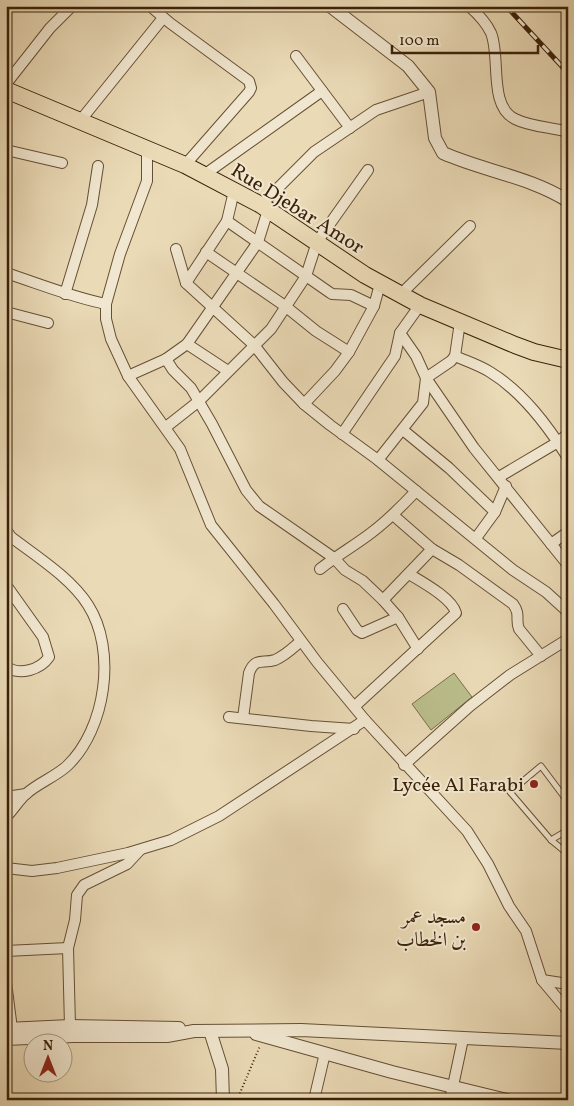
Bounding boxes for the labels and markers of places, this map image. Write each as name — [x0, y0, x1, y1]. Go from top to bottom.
place label: Lycée Al Farabi — [392, 772, 524, 800]
marker: Lycée Al Farabi — [528, 778, 540, 790]
place label: مسجد عمر بن الخطاب — [396, 904, 466, 955]
marker: مسجد عمر بن الخطاب — [470, 921, 482, 933]

